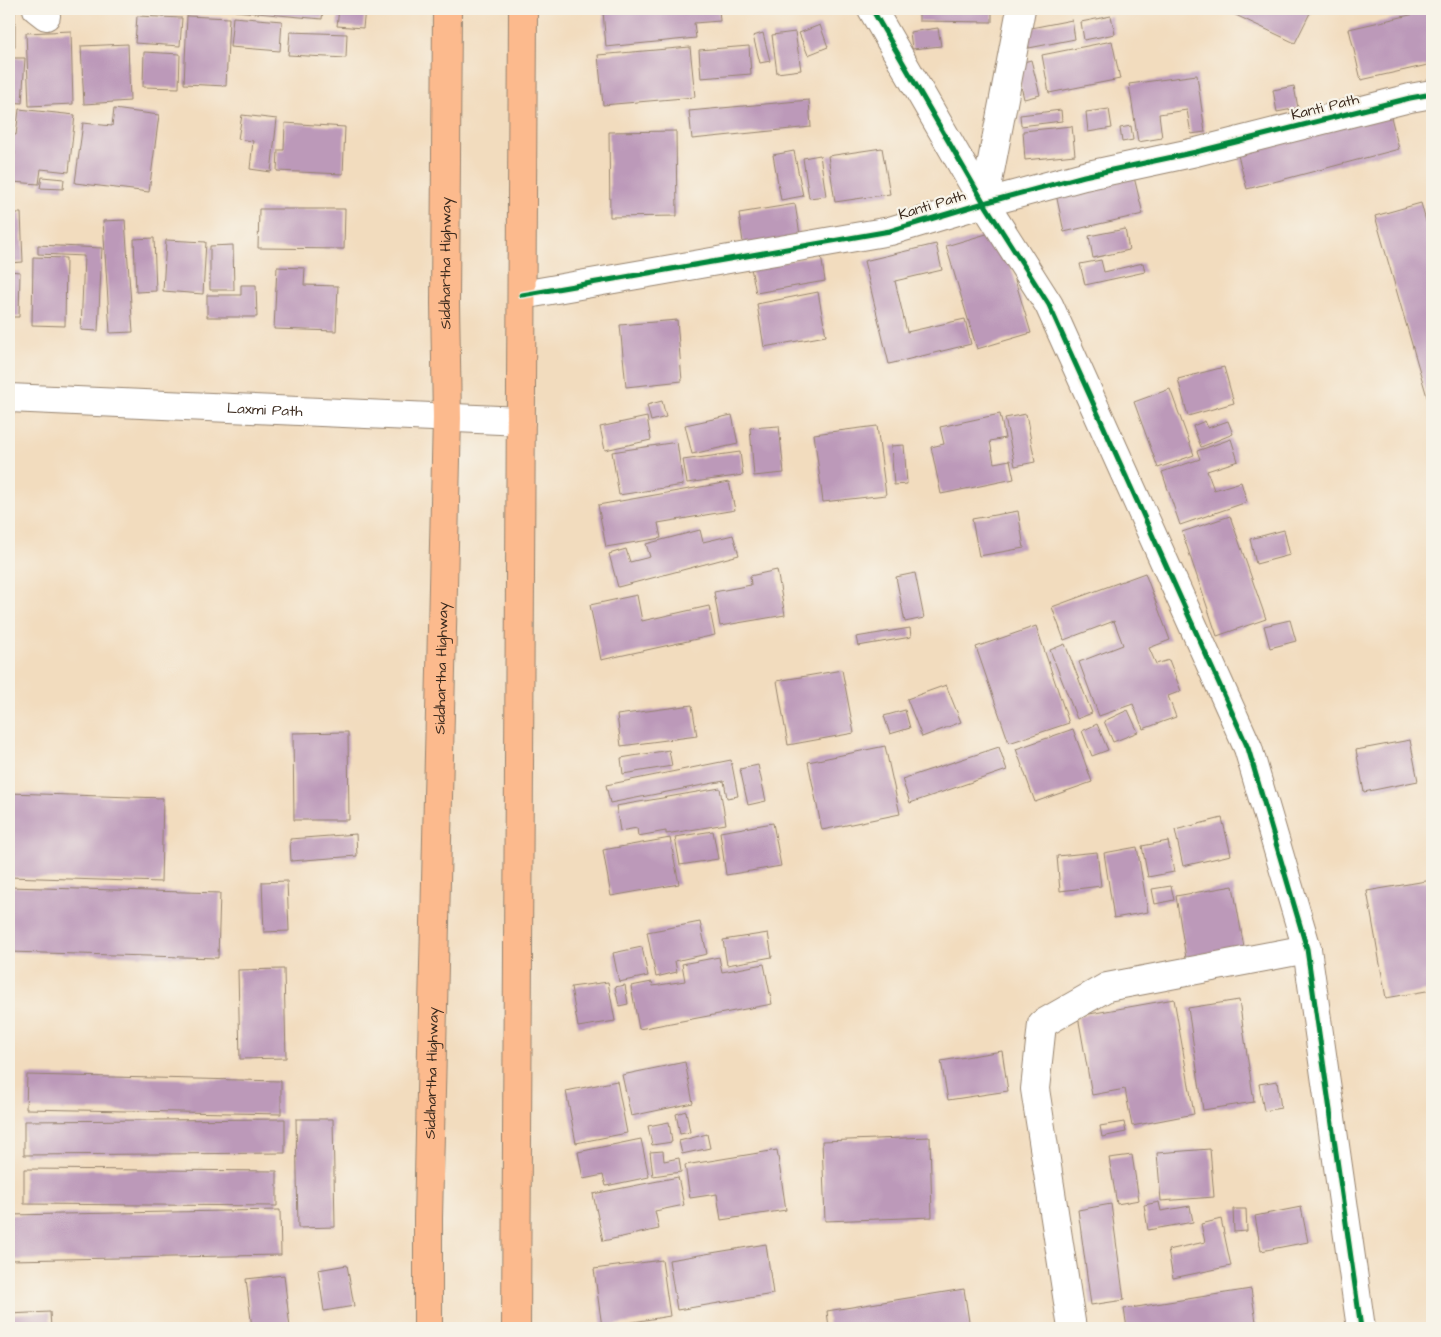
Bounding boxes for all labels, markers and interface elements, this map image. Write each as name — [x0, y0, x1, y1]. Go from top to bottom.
street label: Kanti Path — [1289, 88, 1362, 126]
street label: Kanti Path — [896, 185, 969, 225]
street label: Siddhartha Highway — [434, 197, 457, 330]
street label: Laxmi Path — [226, 397, 304, 422]
street label: Siddhartha Highway — [429, 602, 454, 735]
street label: Siddhartha Highway — [419, 1007, 445, 1139]

